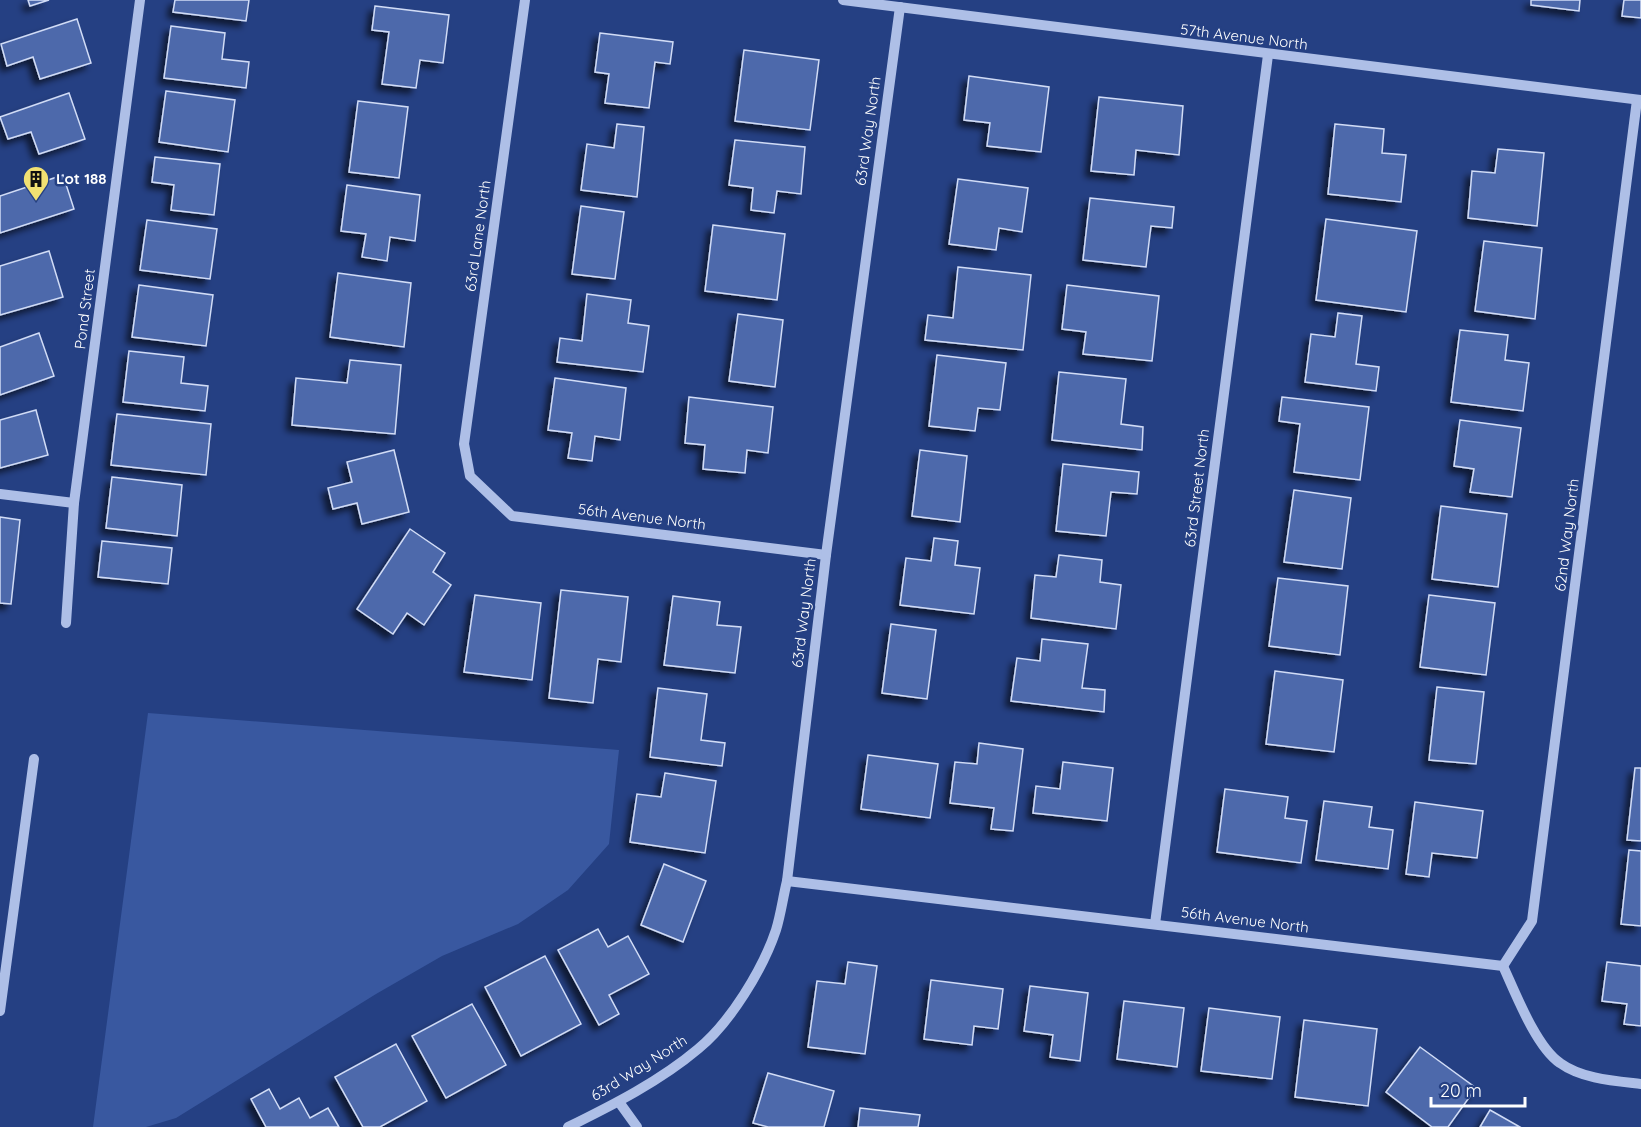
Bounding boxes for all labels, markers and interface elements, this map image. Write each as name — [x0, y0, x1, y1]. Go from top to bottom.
street label: 57th Avenue North — [1179, 19, 1309, 54]
street label: 63rd Way North — [850, 75, 885, 187]
building icon: Lot 188 — [21, 164, 51, 202]
place label: Lot 188 — [56, 169, 106, 188]
street label: 63rd Lane North — [460, 179, 495, 293]
street label: Pond Street — [70, 268, 99, 350]
street label: 63rd Street North — [1180, 428, 1213, 548]
street label: 62nd Way North — [1550, 477, 1583, 593]
street label: 56th Avenue North — [577, 499, 707, 534]
street label: 63rd Way North — [787, 557, 820, 669]
street label: 56th Avenue North — [1180, 902, 1310, 937]
street label: 63rd Way North — [587, 1030, 690, 1105]
scale bar — [1431, 1070, 1526, 1108]
text: 20 m — [1440, 1079, 1482, 1102]

